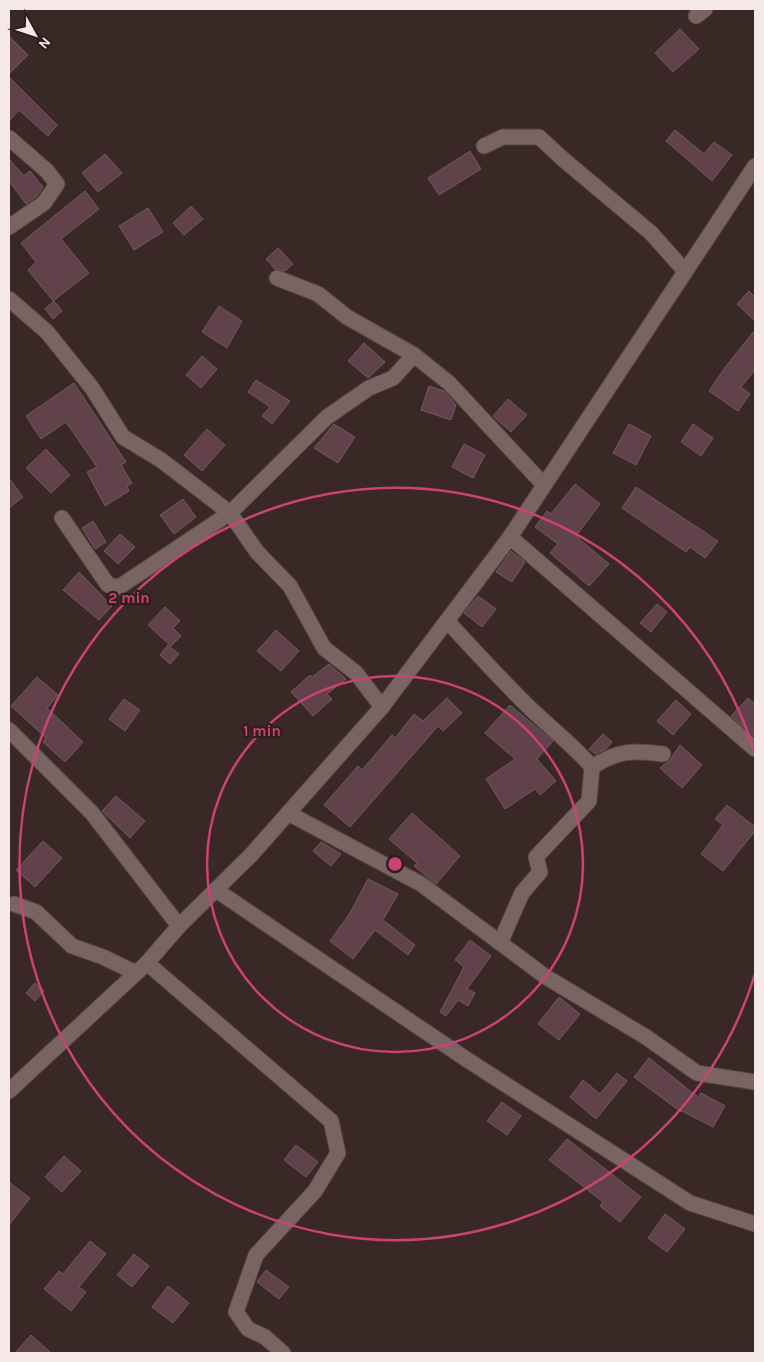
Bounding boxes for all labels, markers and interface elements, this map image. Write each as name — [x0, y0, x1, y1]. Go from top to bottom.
north arrow — [10, 10, 60, 60]
text: N — [35, 34, 54, 52]
text: 2 min — [108, 589, 150, 607]
text: 1 min — [243, 722, 281, 740]
centre of rings — [386, 855, 404, 873]

